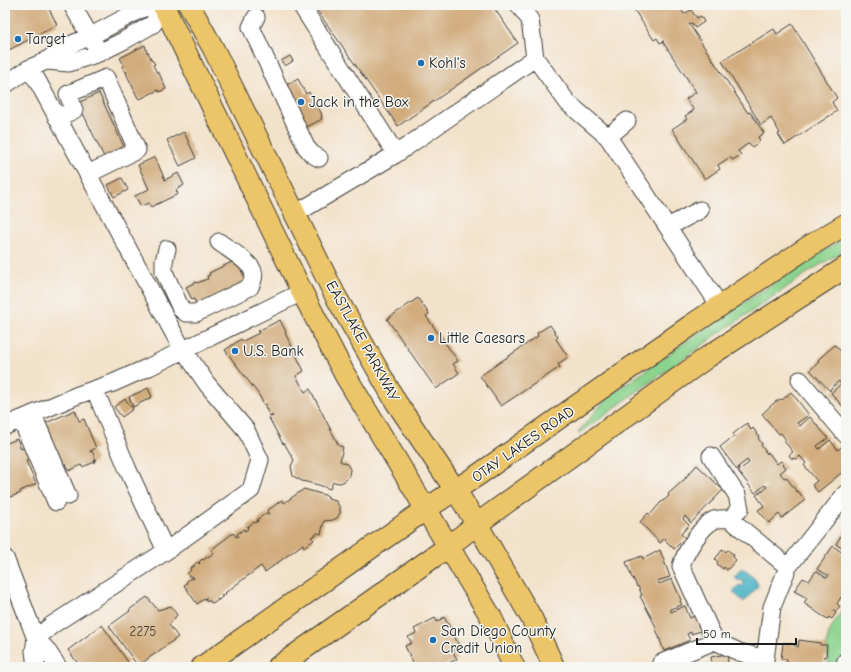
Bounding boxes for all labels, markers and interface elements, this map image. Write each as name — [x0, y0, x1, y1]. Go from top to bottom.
place label: Target — [26, 30, 66, 48]
marker: Target — [13, 34, 23, 44]
place label: Kohl's — [429, 54, 466, 72]
marker: Kohl's — [416, 58, 426, 68]
place label: Jack in the Box — [309, 93, 410, 111]
marker: Jack in the Box — [296, 97, 306, 107]
street label: EASTLAKE PARKWAY — [322, 277, 404, 405]
place label: Little Caesars — [439, 329, 525, 347]
marker: Little Caesars — [426, 333, 436, 343]
place label: U.S. Bank — [243, 342, 305, 360]
marker: U.S. Bank — [230, 346, 240, 356]
street label: OTAY LAKES ROAD — [468, 402, 578, 486]
scale bar — [697, 620, 796, 646]
place label: San Diego County Credit Union — [441, 622, 556, 657]
house number: 2275 — [130, 624, 156, 639]
text: 50 m — [703, 627, 731, 641]
marker: San Diego County Credit Union — [428, 635, 438, 645]

